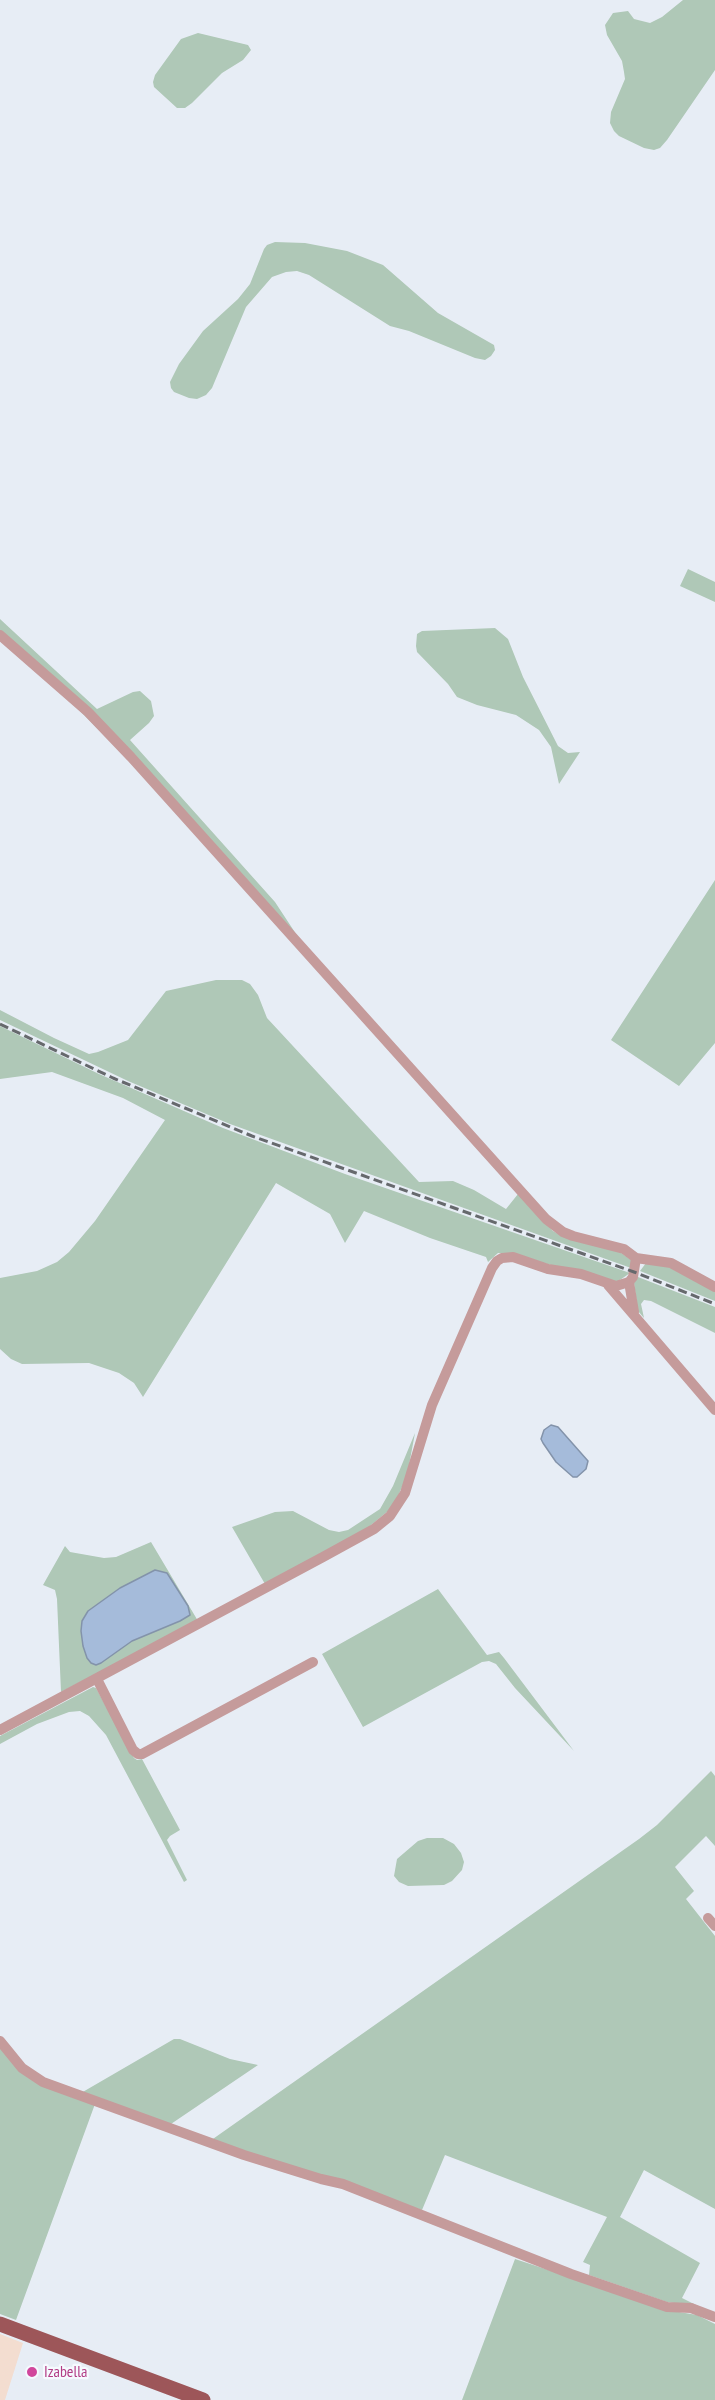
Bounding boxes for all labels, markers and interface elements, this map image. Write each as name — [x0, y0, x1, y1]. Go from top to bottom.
place label: Izabella — [44, 2362, 87, 2382]
marker: Izabella — [25, 2365, 39, 2379]

